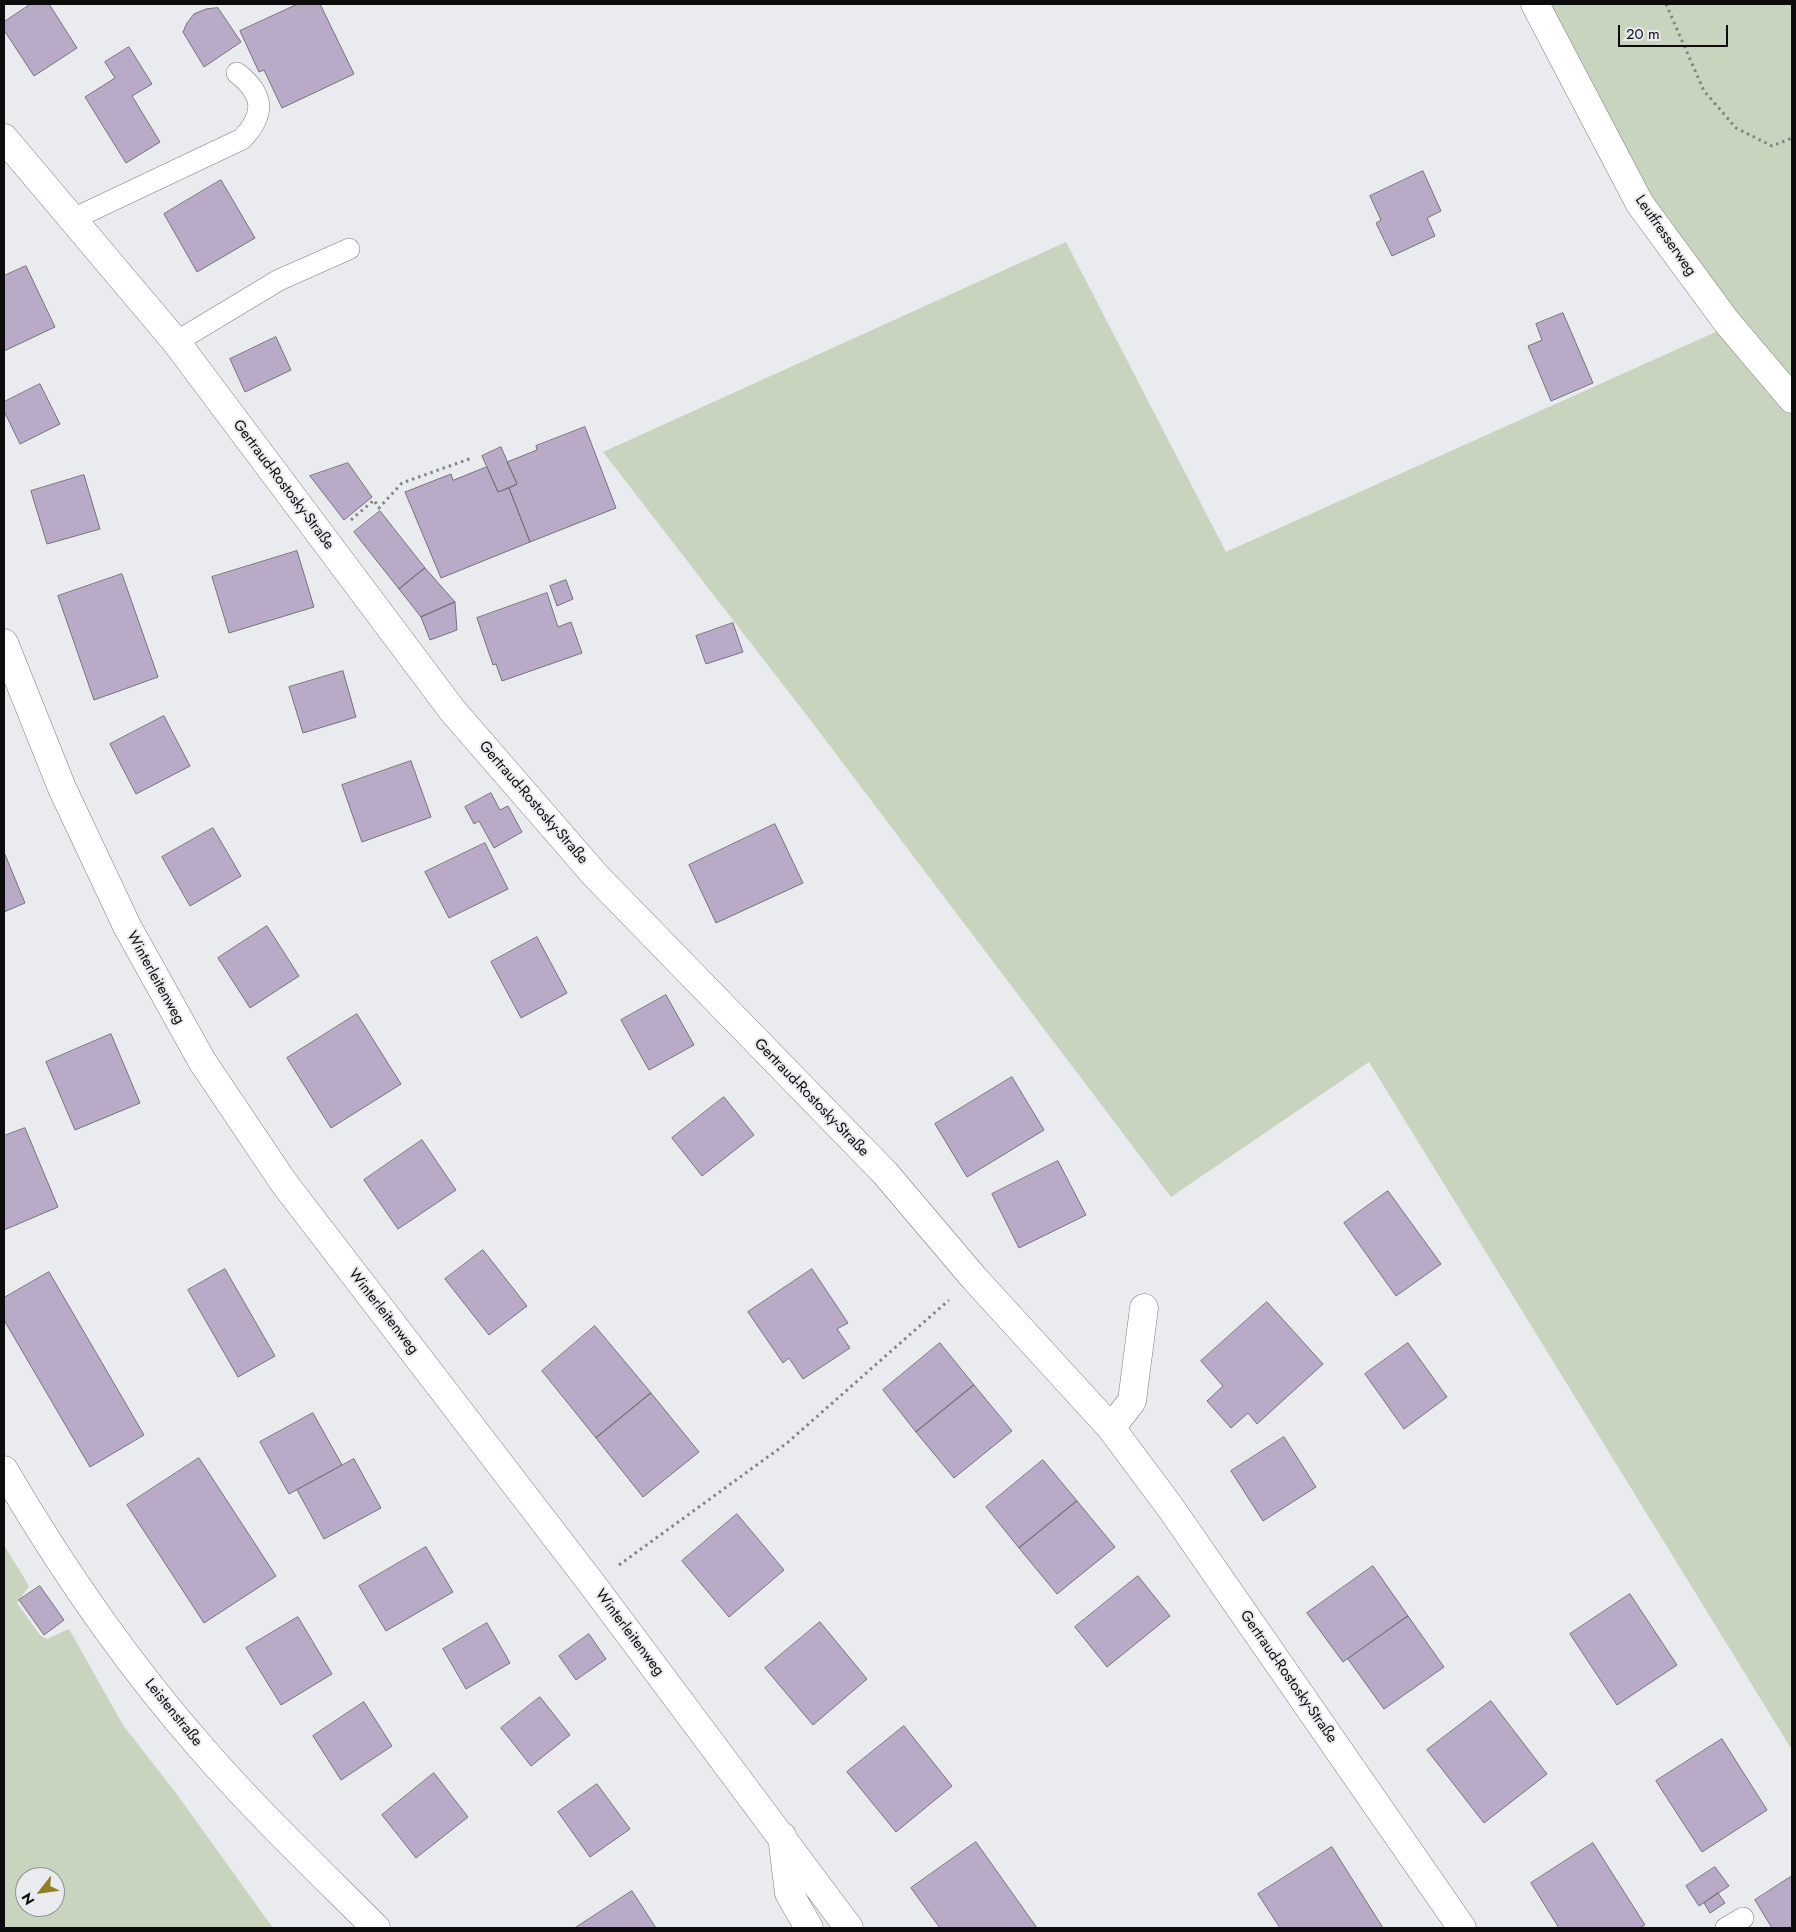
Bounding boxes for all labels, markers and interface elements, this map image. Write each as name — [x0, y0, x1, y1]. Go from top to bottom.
scale bar — [1621, 15, 1731, 47]
text: 20 m — [1626, 23, 1660, 45]
street label: Leutfresserweg — [1631, 192, 1699, 280]
street label: Gertraud-Rostosky-Straße — [228, 417, 338, 553]
street label: Gertraud-Rostosky-Straße — [475, 738, 591, 868]
street label: Winterleitenweg — [122, 928, 188, 1028]
street label: Gertraud-Rostosky-Straße — [750, 1035, 872, 1161]
street label: Winterleitenweg — [344, 1266, 422, 1358]
street label: Winterleitenweg — [591, 1586, 667, 1680]
street label: Gertraud-Rostosky-Straße — [1235, 1607, 1341, 1747]
street label: Leistenstraße — [140, 1676, 206, 1750]
north arrow — [15, 1867, 65, 1917]
text: N — [16, 1889, 39, 1909]

